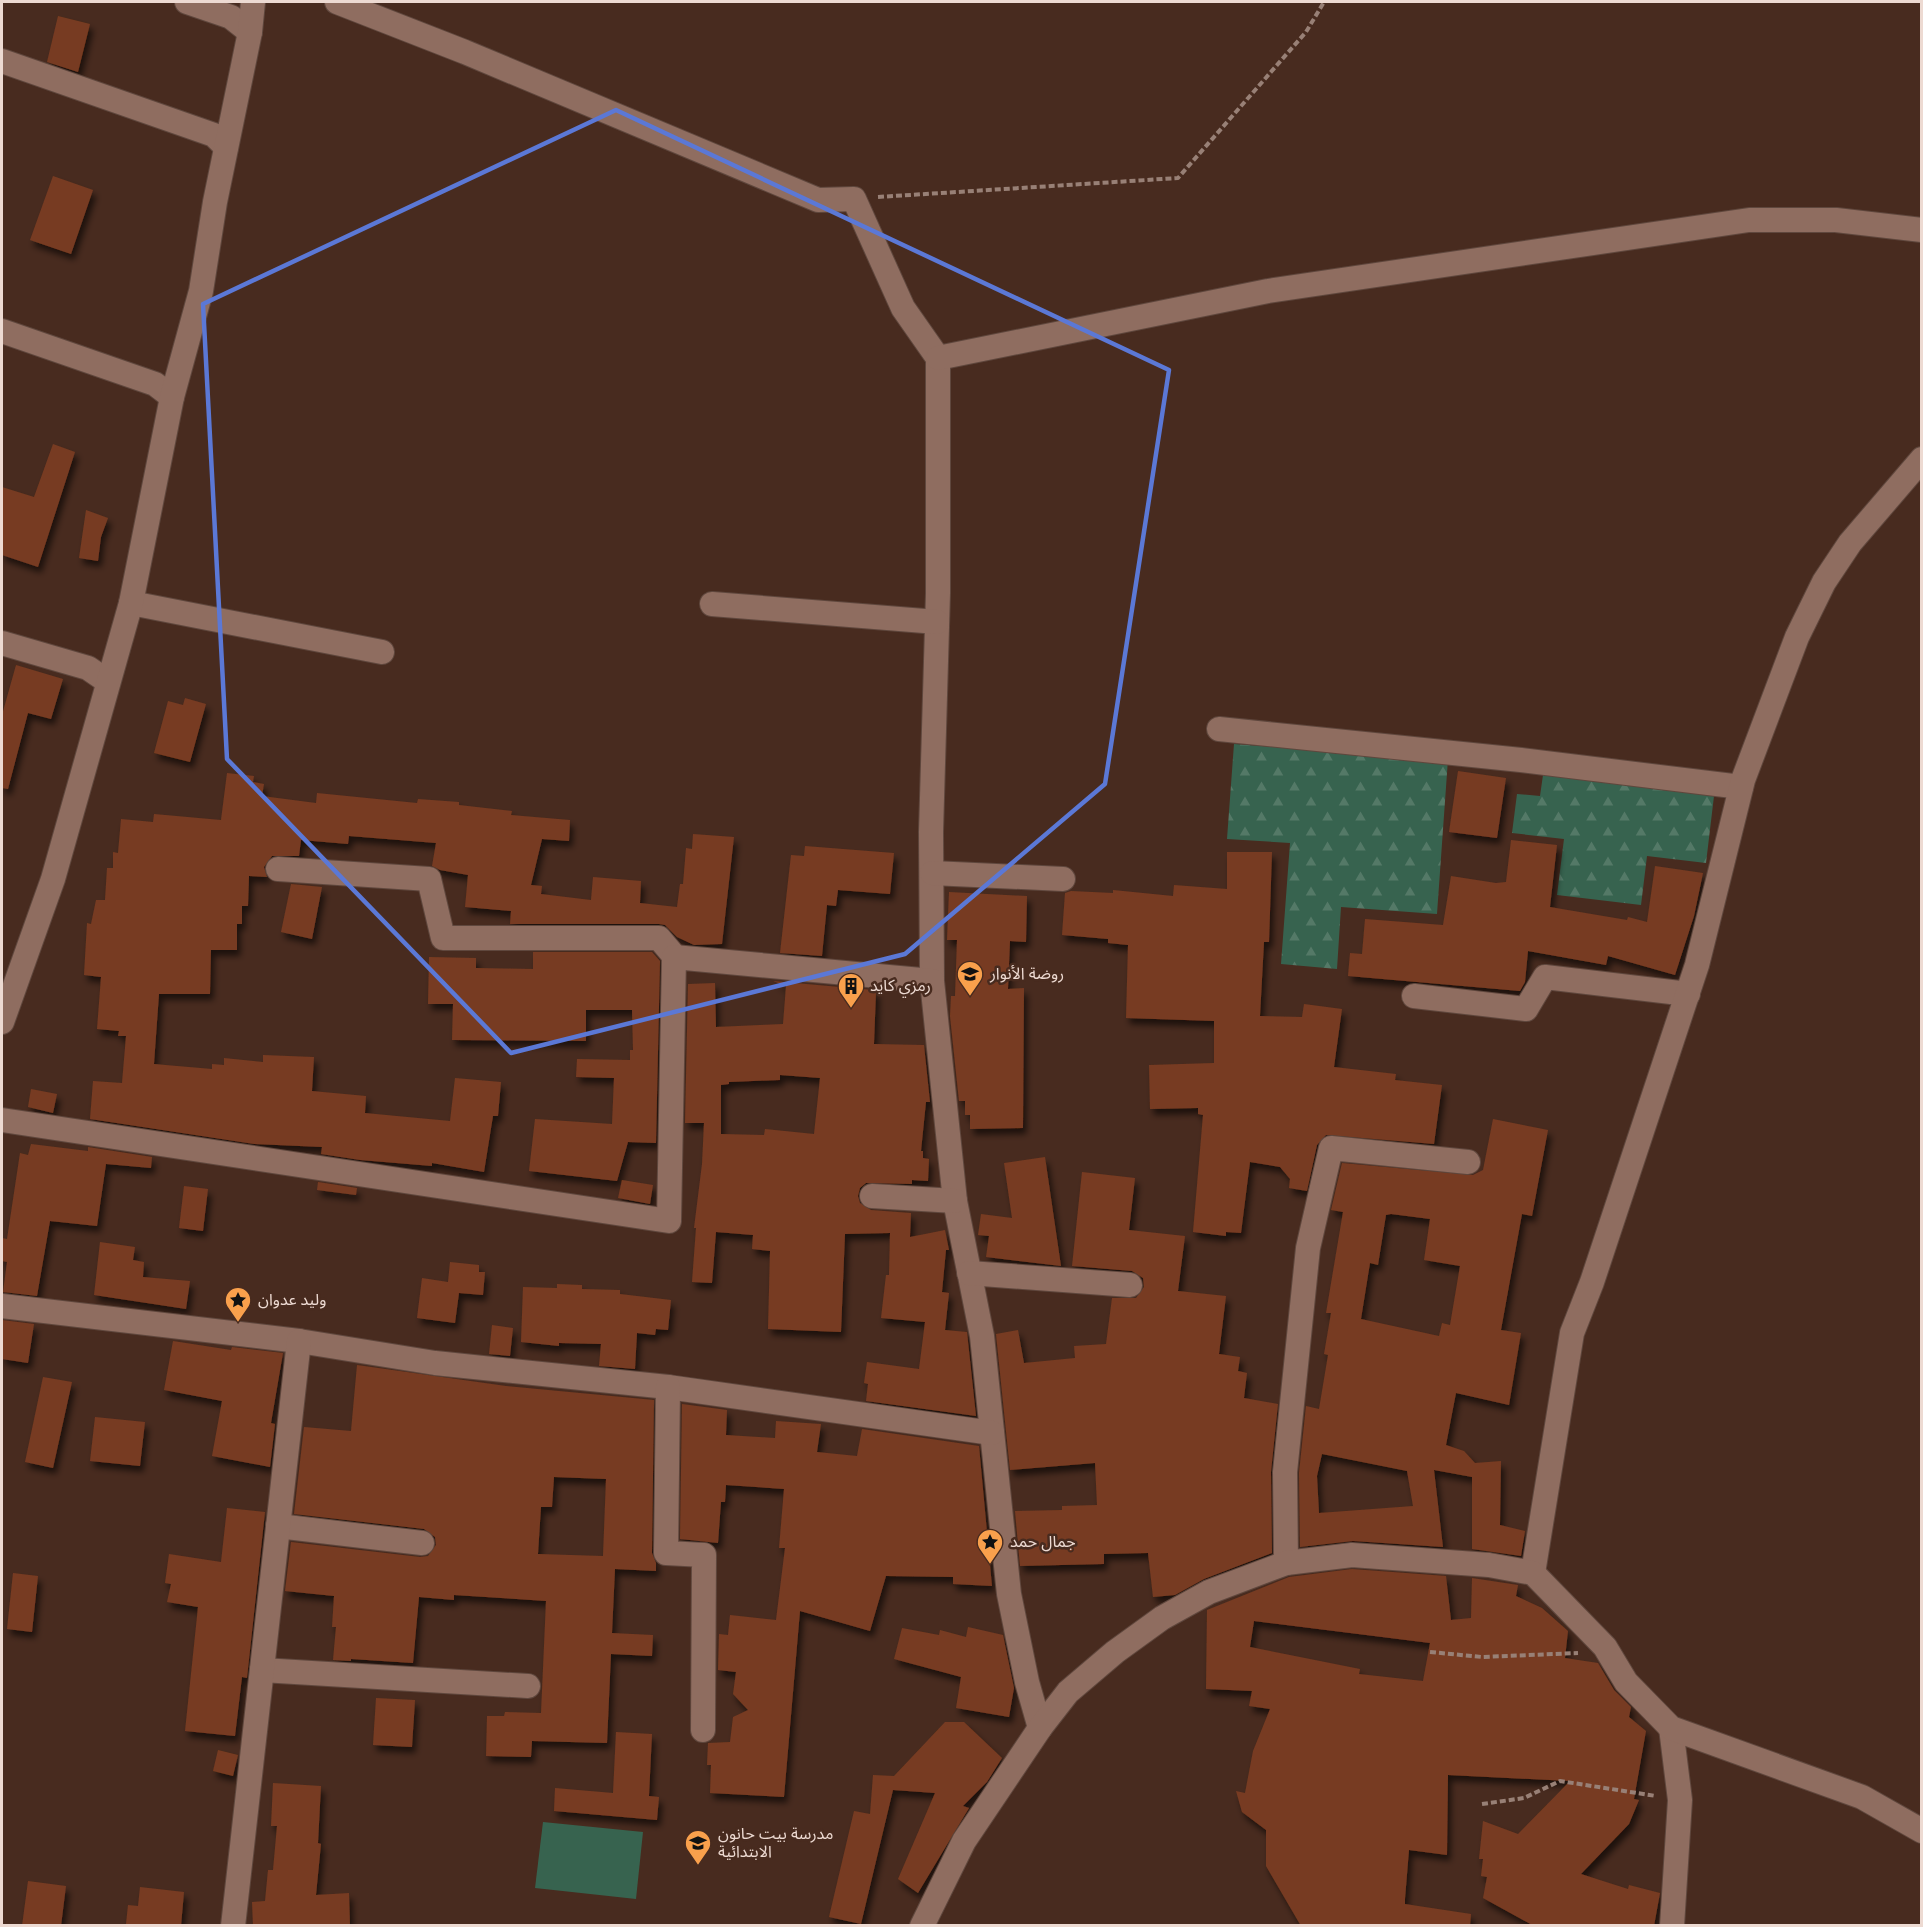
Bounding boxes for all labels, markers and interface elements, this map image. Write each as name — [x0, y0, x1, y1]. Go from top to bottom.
school or university icon: روضة الأنوار — [955, 959, 985, 997]
place label: روضة الأنوار — [989, 963, 1064, 985]
building icon: رمزي كايد — [836, 971, 866, 1009]
place label: رمزي كايد — [870, 975, 931, 998]
place icon: وليد عدوان — [223, 1285, 253, 1323]
place label: وليد عدوان — [258, 1289, 326, 1311]
place icon: جمال حمد — [975, 1527, 1005, 1565]
place label: جمال حمد — [1010, 1531, 1076, 1553]
place label: مدرسة بيت حانون الابتدائية — [718, 1823, 834, 1863]
school or university icon: مدرسة بيت حانون الابتدائية — [683, 1828, 713, 1866]

